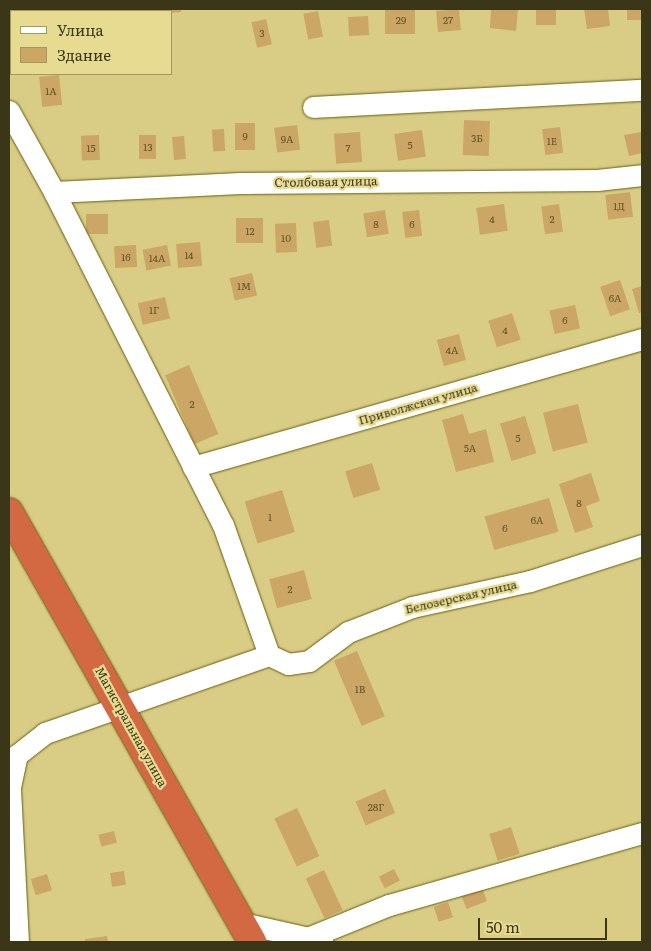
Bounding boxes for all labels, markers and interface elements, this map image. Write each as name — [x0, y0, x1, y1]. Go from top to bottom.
legend — [10, 10, 172, 75]
house number: 29 — [396, 14, 406, 26]
house number: 27 — [443, 14, 453, 26]
text: Улица — [57, 18, 104, 41]
house number: 3 — [259, 27, 265, 39]
text: Здание — [57, 43, 111, 66]
house number: 1А — [45, 85, 57, 97]
house number: 9 — [242, 130, 248, 142]
house number: 3Б — [471, 132, 483, 144]
house number: 9А — [281, 133, 293, 145]
house number: 1Е — [547, 135, 557, 147]
house number: 5 — [407, 139, 413, 151]
house number: 13 — [143, 141, 153, 153]
house number: 15 — [86, 142, 96, 154]
house number: 7 — [345, 142, 351, 154]
street label: Столбовая улица — [274, 174, 378, 190]
house number: 1Д — [613, 200, 625, 212]
house number: 4 — [489, 213, 495, 225]
house number: 2 — [549, 213, 555, 225]
house number: 8 — [373, 218, 379, 230]
house number: 6 — [409, 218, 415, 230]
house number: 12 — [245, 225, 255, 237]
house number: 10 — [281, 232, 291, 244]
house number: 14 — [184, 249, 194, 261]
house number: 16 — [121, 251, 131, 263]
house number: 14А — [149, 252, 165, 264]
house number: 1М — [237, 280, 251, 292]
house number: 6А — [609, 292, 621, 304]
house number: 1Г — [149, 304, 159, 316]
house number: 6 — [562, 314, 568, 326]
house number: 4 — [502, 324, 508, 336]
house number: 4А — [446, 344, 458, 356]
street label: Приволжская улица — [357, 380, 479, 428]
house number: 2 — [189, 398, 195, 410]
house number: 5 — [515, 432, 521, 444]
house number: 5А — [464, 442, 476, 454]
house number: 8 — [576, 497, 582, 509]
house number: 1 — [268, 511, 272, 523]
house number: 6А — [531, 514, 543, 526]
house number: 6 — [502, 522, 508, 534]
street label: Белозерская улица — [404, 577, 518, 617]
house number: 2 — [287, 583, 293, 595]
street label: Магистральная улица — [92, 665, 170, 789]
house number: 1В — [355, 683, 365, 695]
house number: 28Г — [368, 801, 384, 813]
scale bar — [481, 908, 610, 940]
text: 50 m — [486, 915, 520, 938]

